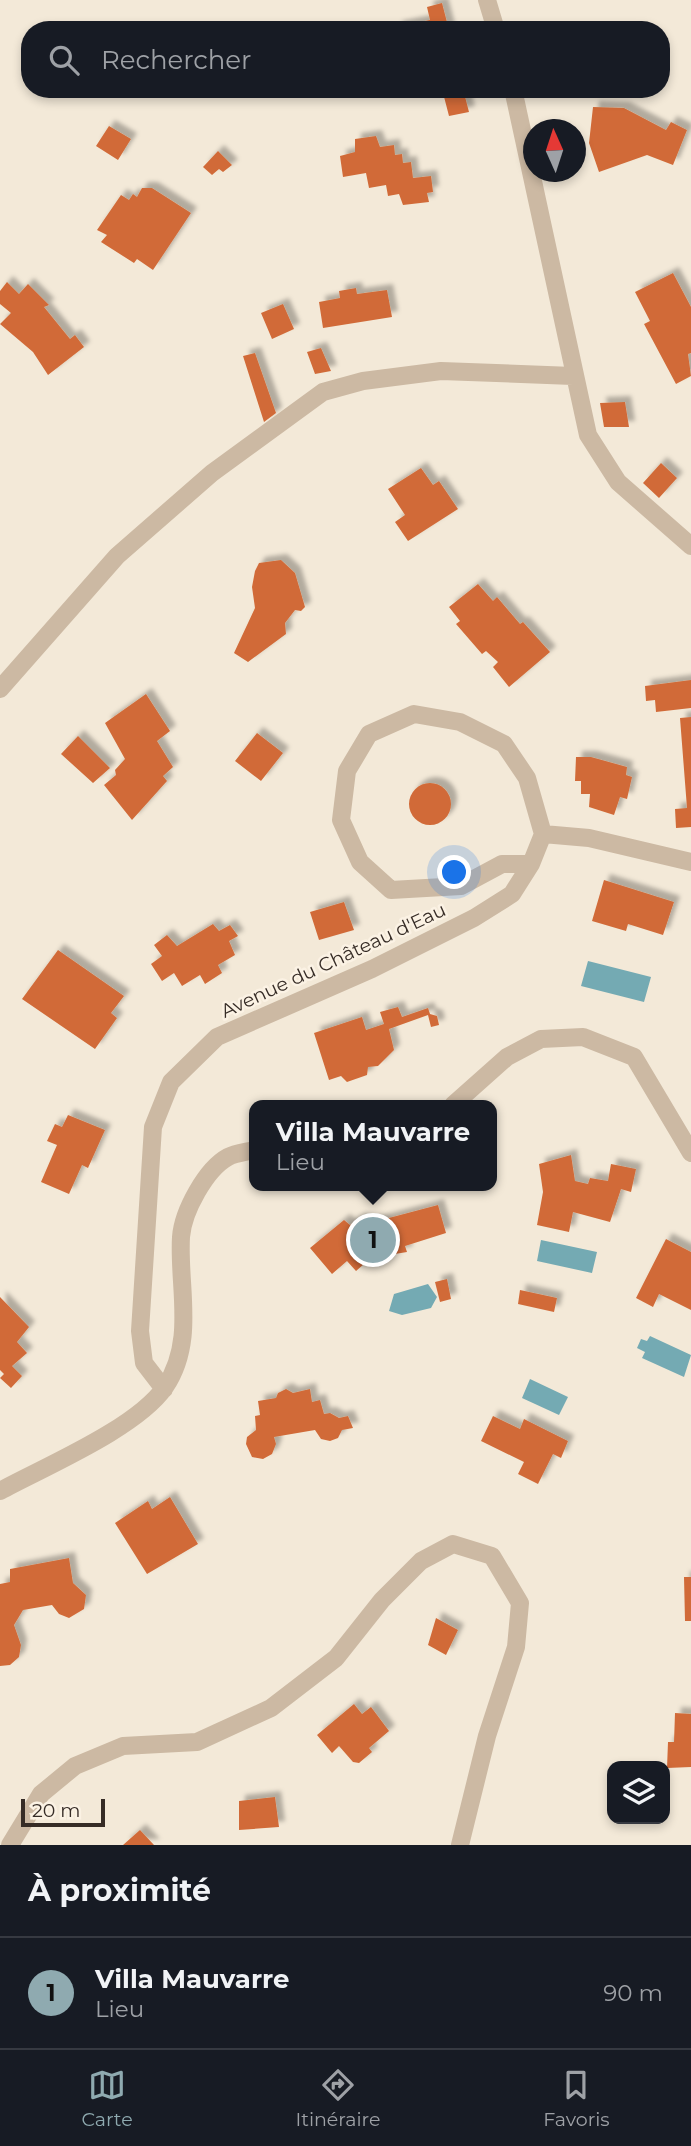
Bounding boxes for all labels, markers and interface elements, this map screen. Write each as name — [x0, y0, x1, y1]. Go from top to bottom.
search box — [21, 21, 670, 98]
icon: search — [45, 41, 83, 79]
text: Rechercher — [101, 44, 251, 76]
north arrow — [523, 119, 586, 182]
your location — [437, 855, 471, 889]
street label: Avenue du Château d'Eau — [217, 898, 449, 1023]
popup — [249, 1100, 497, 1191]
text: Villa Mauvarre — [276, 1116, 470, 1148]
text: Lieu — [276, 1148, 325, 1176]
pin: 1 — [350, 1214, 396, 1266]
map controls — [607, 1761, 670, 1824]
button: layers — [607, 1761, 670, 1824]
scale bar — [21, 1796, 105, 1828]
text: 20 m — [32, 1799, 80, 1822]
text: À proximité — [28, 1872, 211, 1909]
text: Villa Mauvarre — [95, 1963, 289, 1995]
text: 1 — [46, 1979, 56, 2007]
text: 90 m — [603, 1979, 663, 2007]
text: Lieu — [95, 1995, 144, 2023]
tab: Carte — [81, 2066, 133, 2131]
tab: Itinéraire — [295, 2066, 380, 2131]
tab: Favoris — [543, 2066, 610, 2131]

